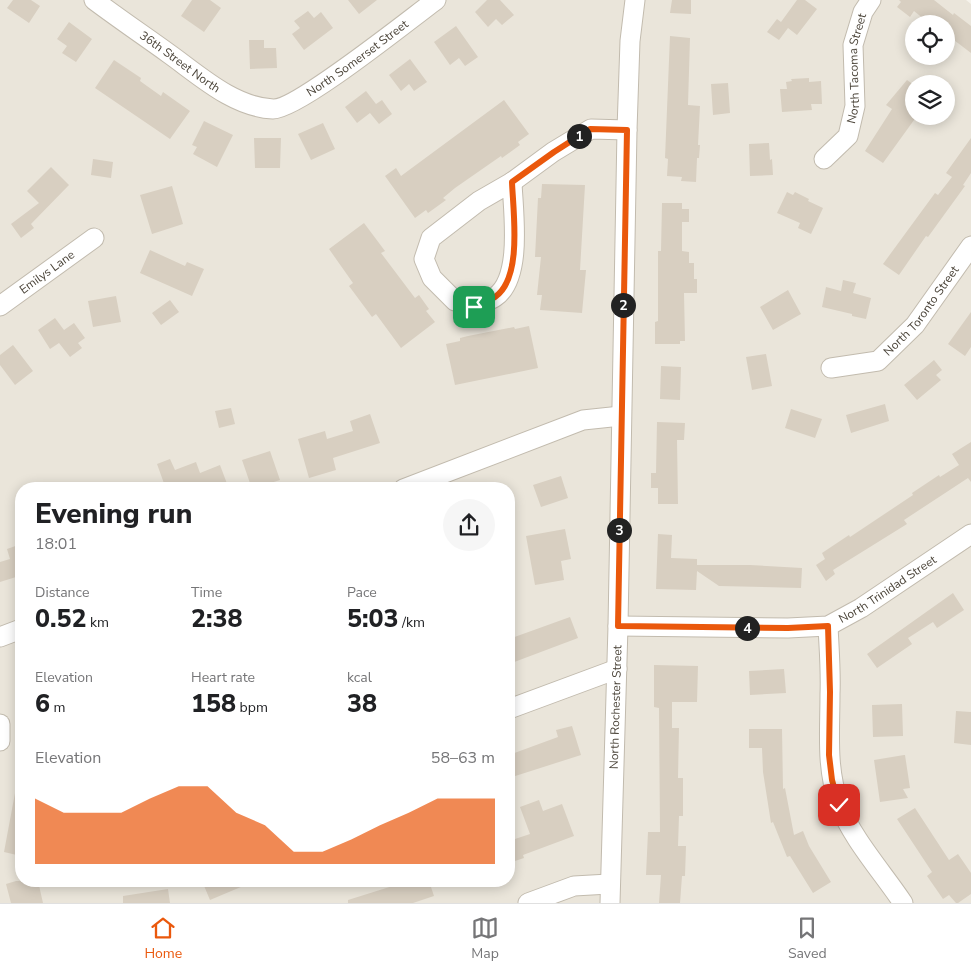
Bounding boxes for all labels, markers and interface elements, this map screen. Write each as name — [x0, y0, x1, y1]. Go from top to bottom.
street label: North Tacoma Street — [843, 11, 870, 125]
map controls — [905, 15, 955, 125]
button: locate — [905, 15, 955, 65]
street label: North Somerset Street — [303, 16, 412, 100]
street label: 36th Street North — [137, 27, 223, 96]
button: layers — [905, 75, 955, 125]
pin: 1 — [566, 124, 592, 148]
text: 1 — [575, 127, 584, 146]
street label: Emilys Lane — [16, 247, 78, 297]
street label: North Toronto Street — [880, 262, 963, 359]
pin — [453, 286, 495, 328]
pin: 2 — [610, 292, 636, 318]
icon: arrive — [460, 293, 488, 321]
text: 2 — [619, 296, 628, 315]
text: Evening run — [35, 495, 192, 533]
button: share — [443, 499, 495, 551]
pin: 3 — [606, 518, 632, 542]
text: 3 — [615, 521, 624, 540]
text: 18:01 — [35, 533, 77, 555]
street label: North Trinidad Street — [836, 551, 940, 627]
text: Distance — [35, 583, 89, 602]
text: Time — [191, 583, 222, 602]
text: Pace — [347, 583, 377, 602]
text: 0.52 — [35, 602, 87, 636]
text: 2:38 — [191, 602, 243, 636]
text: 5:03 — [347, 602, 399, 636]
text: km — [87, 613, 109, 632]
text: /km — [399, 613, 425, 632]
pin: 4 — [734, 616, 760, 640]
text: 4 — [743, 619, 752, 638]
street label: North Rochester Street — [606, 644, 625, 769]
text: Elevation — [35, 668, 93, 687]
text: Heart rate — [191, 668, 255, 687]
text: kcal — [347, 668, 372, 687]
text: 6 — [35, 687, 50, 721]
text: 158 — [191, 687, 236, 721]
text: 38 — [347, 687, 377, 721]
text: m — [50, 698, 66, 717]
text: bpm — [236, 698, 268, 717]
text: Elevation — [35, 747, 101, 769]
text: 58–63 m — [431, 747, 495, 769]
pin — [818, 784, 860, 826]
icon: check — [825, 791, 853, 819]
tab: Home — [144, 914, 182, 963]
tab: Map — [471, 914, 499, 963]
tab: Saved — [788, 914, 827, 963]

